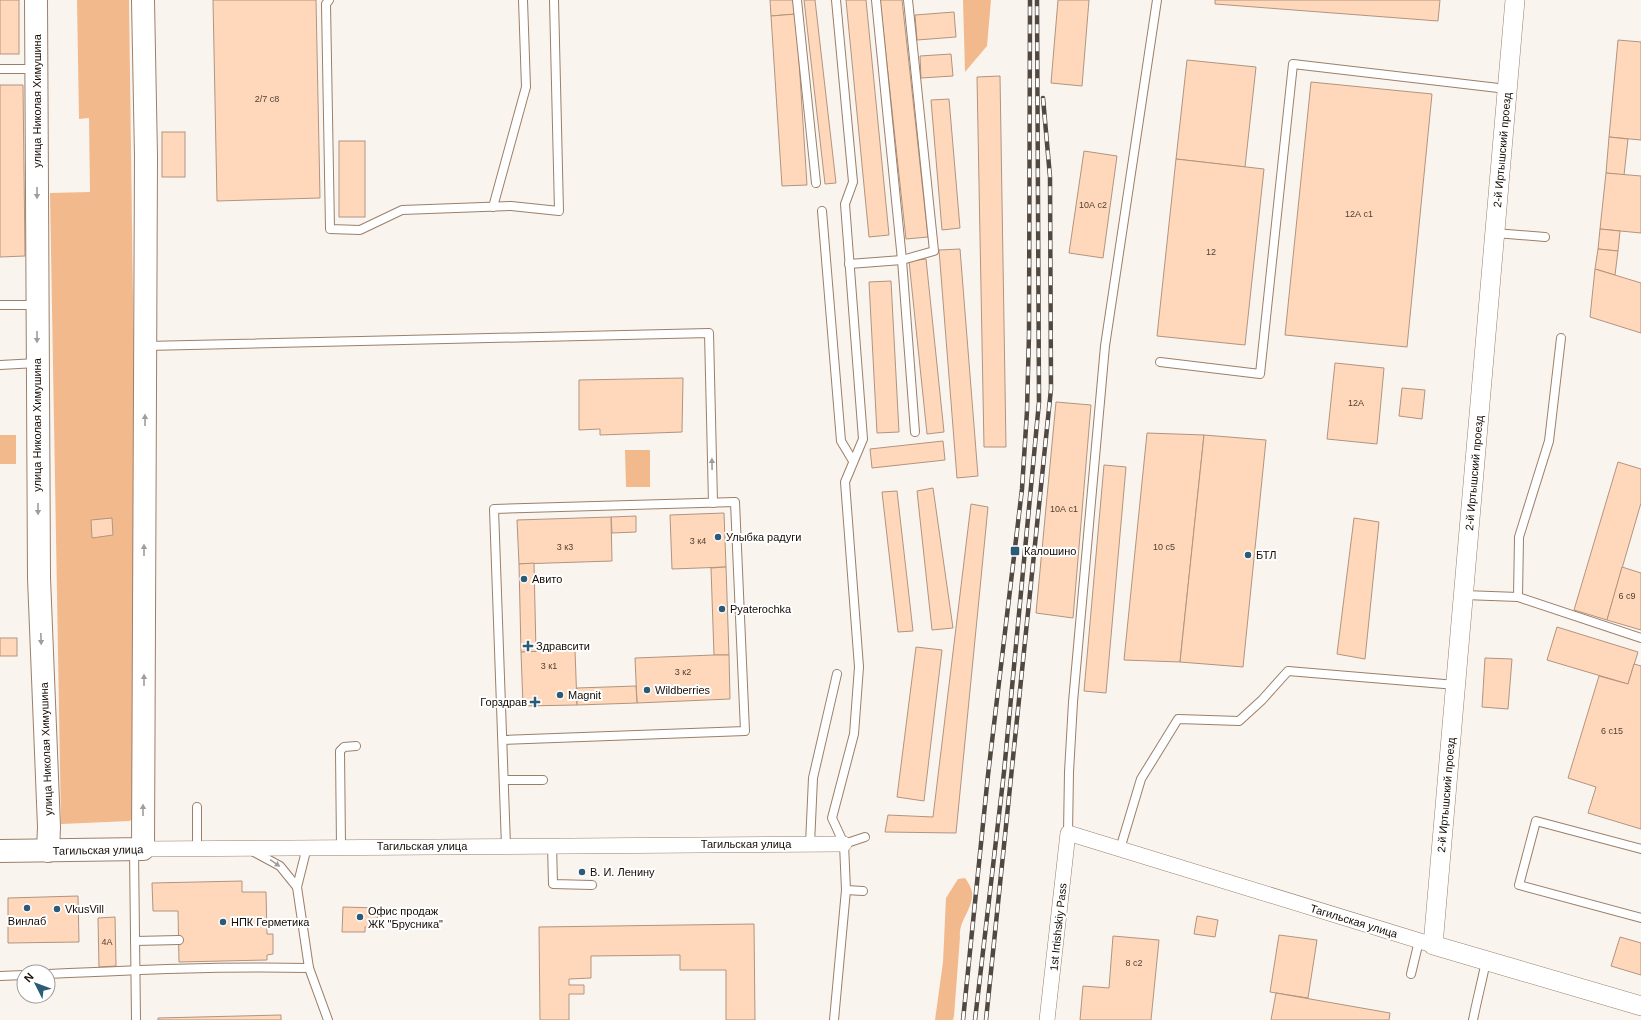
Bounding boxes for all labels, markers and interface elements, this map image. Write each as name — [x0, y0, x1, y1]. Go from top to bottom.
street label: улица Николая Химушина — [31, 33, 43, 168]
street label: 2-й Иртышский проезд — [1491, 91, 1513, 208]
house number: 2/7 с8 — [255, 94, 279, 104]
one-way arrow — [34, 187, 40, 200]
house number: 10А с2 — [1079, 200, 1107, 210]
house number: 12А с1 — [1345, 209, 1373, 219]
house number: 12 — [1206, 247, 1216, 257]
one-way arrow — [34, 331, 40, 344]
street label: улица Николая Химушина — [31, 357, 43, 492]
house number: 12А — [1348, 398, 1364, 408]
one-way arrow — [142, 413, 148, 426]
street label: 2-й Иртышский проезд — [1463, 414, 1485, 531]
one-way arrow — [709, 457, 715, 470]
one-way arrow — [35, 503, 41, 516]
house number: 10А с1 — [1050, 504, 1078, 514]
place label: Улыбка радуги — [726, 531, 801, 543]
marker: Улыбка радуги — [713, 532, 723, 542]
house number: 3 к4 — [690, 536, 706, 546]
house number: 3 к3 — [557, 542, 573, 552]
house number: 10 с5 — [1153, 542, 1175, 552]
one-way arrow — [141, 543, 147, 556]
marker: Калошино — [1009, 545, 1021, 557]
place label: Калошино — [1024, 545, 1076, 557]
place label: БТЛ — [1256, 549, 1276, 561]
marker: БТЛ — [1243, 550, 1253, 560]
place label: Авито — [532, 573, 562, 585]
marker: Авито — [519, 574, 529, 584]
house number: 6 с9 — [1618, 591, 1636, 601]
place label: Pyaterochka — [730, 603, 792, 615]
marker: Pyaterochka — [717, 604, 727, 614]
one-way arrow — [38, 633, 44, 646]
place label: Здравсити — [536, 640, 590, 652]
marker: Здравсити — [523, 641, 533, 651]
house number: 3 к1 — [541, 661, 557, 671]
house number: 3 к2 — [675, 667, 691, 677]
one-way arrow — [141, 673, 147, 686]
street label: улица Николая Химушина — [38, 681, 54, 816]
place label: Wildberries — [655, 684, 711, 696]
marker: Wildberries — [642, 685, 652, 695]
place label: Magnit — [568, 689, 601, 701]
marker: Magnit — [555, 690, 565, 700]
place label: Горздрав — [480, 696, 527, 708]
marker: Горздрав — [530, 697, 540, 707]
house number: 6 с15 — [1601, 726, 1623, 736]
street label: 2-й Иртышский проезд — [1435, 736, 1457, 853]
one-way arrow — [140, 803, 146, 816]
street label: Тагильская улица — [701, 838, 792, 850]
street label: Тагильская улица — [377, 840, 468, 852]
street label: Тагильская улица — [53, 843, 144, 857]
one-way arrow — [270, 859, 280, 867]
place label: В. И. Ленину — [590, 866, 655, 878]
marker: В. И. Ленину — [577, 867, 587, 877]
street label: 1st Irtishskiy Pass — [1047, 882, 1069, 971]
street label: Тагильская улица — [1309, 902, 1400, 940]
marker: Винлаб — [22, 903, 32, 913]
place label: VkusVill — [65, 903, 104, 915]
marker: VkusVill — [52, 904, 62, 914]
place label: Офис продаж ЖК "Брусника" — [368, 905, 443, 930]
marker: Офис продаж ЖК "Брусника" — [355, 912, 365, 922]
place label: Винлаб — [8, 915, 46, 927]
place label: НПК Герметика — [231, 916, 310, 928]
marker: НПК Герметика — [218, 917, 228, 927]
house number: 4А — [101, 937, 113, 947]
house number: 8 с2 — [1125, 958, 1143, 968]
north arrow — [16, 964, 56, 1004]
text: N — [21, 970, 36, 984]

